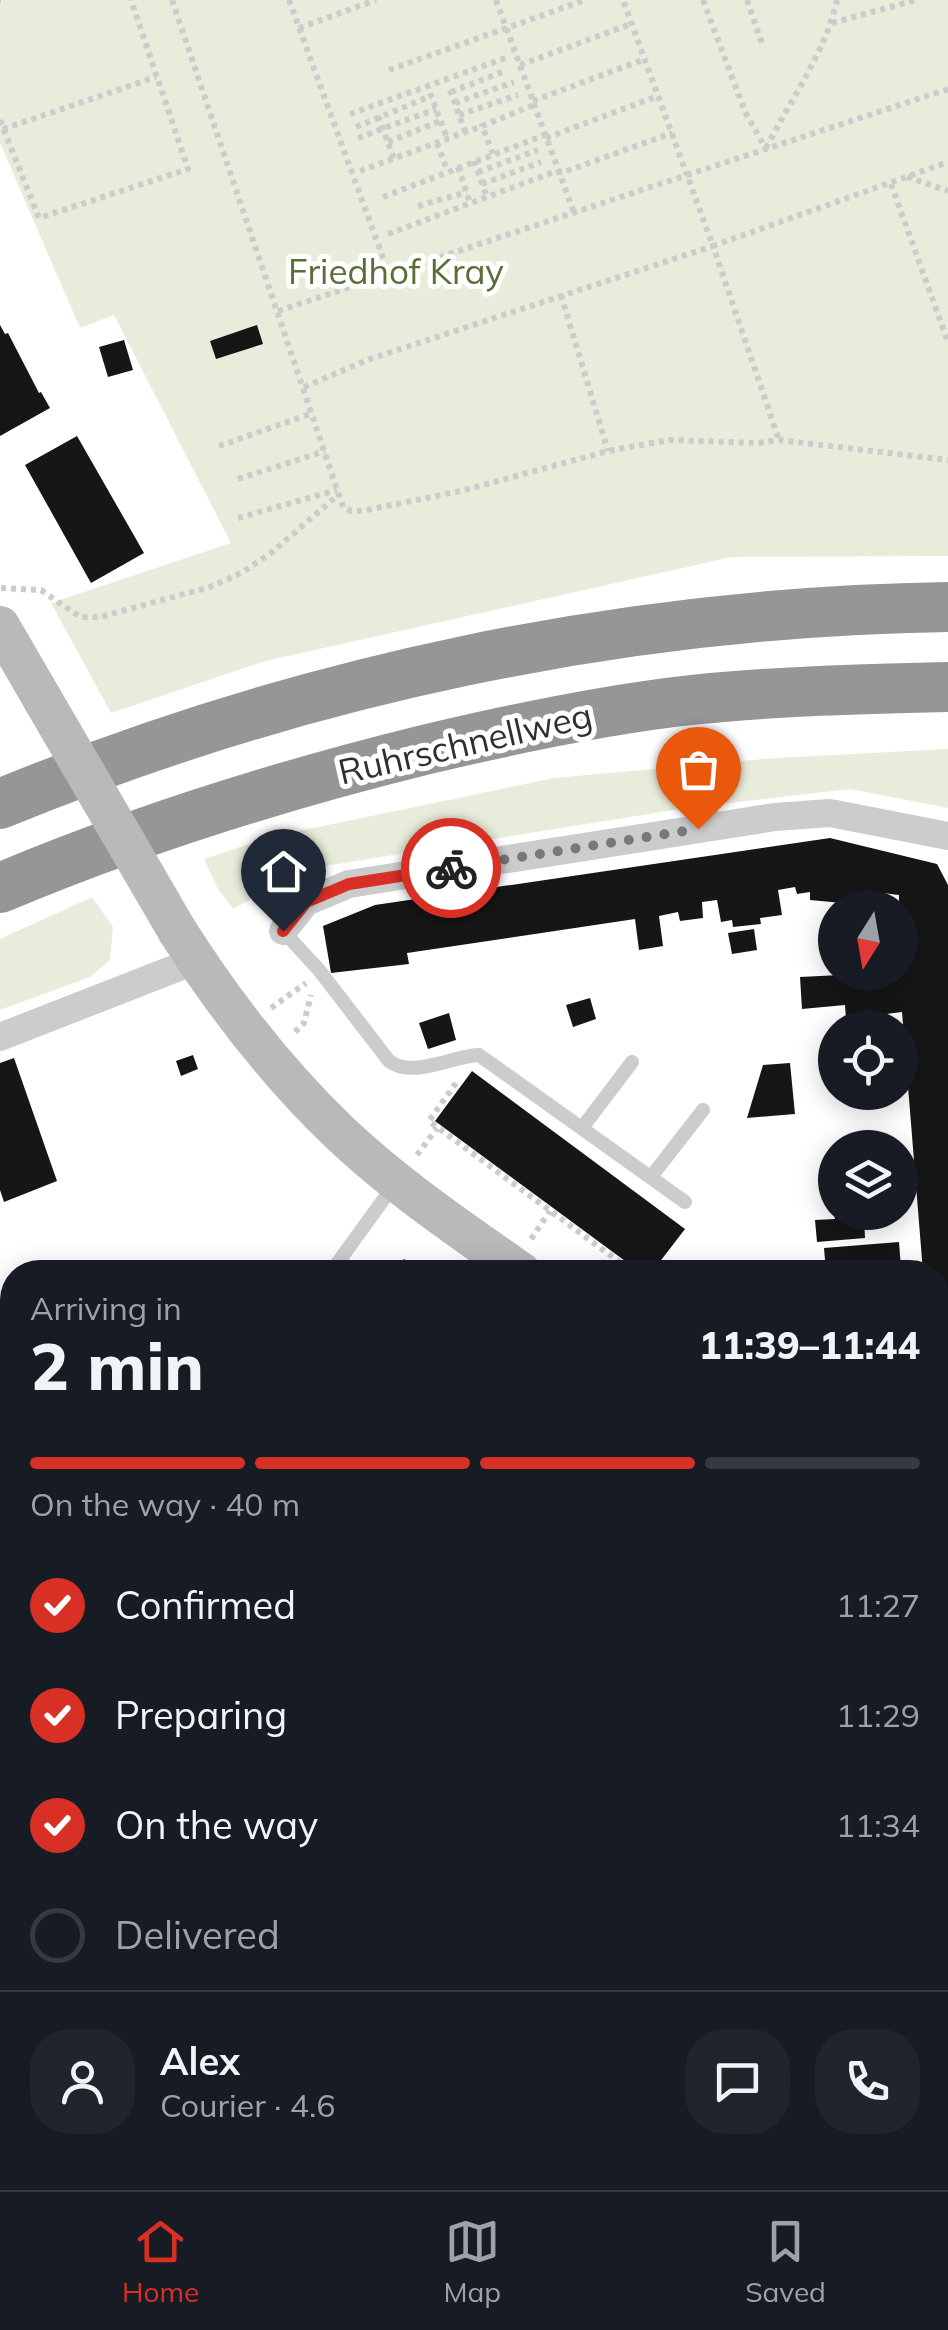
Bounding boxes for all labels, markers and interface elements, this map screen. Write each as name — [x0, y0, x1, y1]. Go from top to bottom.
park label: Friedhof Kray — [288, 249, 504, 293]
street label: Ruhrschnellweg — [334, 692, 596, 794]
pin — [656, 727, 741, 830]
icon: bag — [671, 742, 726, 797]
courier — [401, 818, 501, 918]
pin — [241, 829, 326, 932]
icon: bike — [424, 841, 479, 896]
icon: home — [256, 844, 311, 899]
north arrow — [818, 890, 918, 990]
map controls — [818, 890, 918, 1230]
button: locate — [818, 1010, 918, 1110]
button: layers — [818, 1130, 918, 1230]
text: Arriving in — [30, 1288, 182, 1328]
text: 11:39–11:44 — [699, 1321, 920, 1369]
text: 2 min — [30, 1325, 204, 1406]
text: On the way · 40 m — [30, 1484, 300, 1524]
icon: check — [30, 1578, 85, 1633]
text: Confirmed — [115, 1581, 296, 1629]
text: 11:27 — [836, 1585, 920, 1625]
icon: check — [30, 1688, 85, 1743]
text: Preparing — [115, 1691, 287, 1739]
text: 11:29 — [836, 1695, 920, 1735]
icon: check — [30, 1798, 85, 1853]
text: On the way — [115, 1801, 318, 1849]
text: 11:34 — [836, 1805, 920, 1845]
text: Delivered — [115, 1911, 280, 1959]
button: person — [30, 2029, 135, 2134]
button: chat — [685, 2029, 790, 2134]
button: phone — [815, 2029, 920, 2134]
text: Alex — [160, 2037, 240, 2085]
text: Courier · 4.6 — [160, 2085, 336, 2125]
tab: Home — [122, 2214, 199, 2309]
tab: Map — [443, 2214, 501, 2309]
tab: Saved — [745, 2214, 826, 2309]

